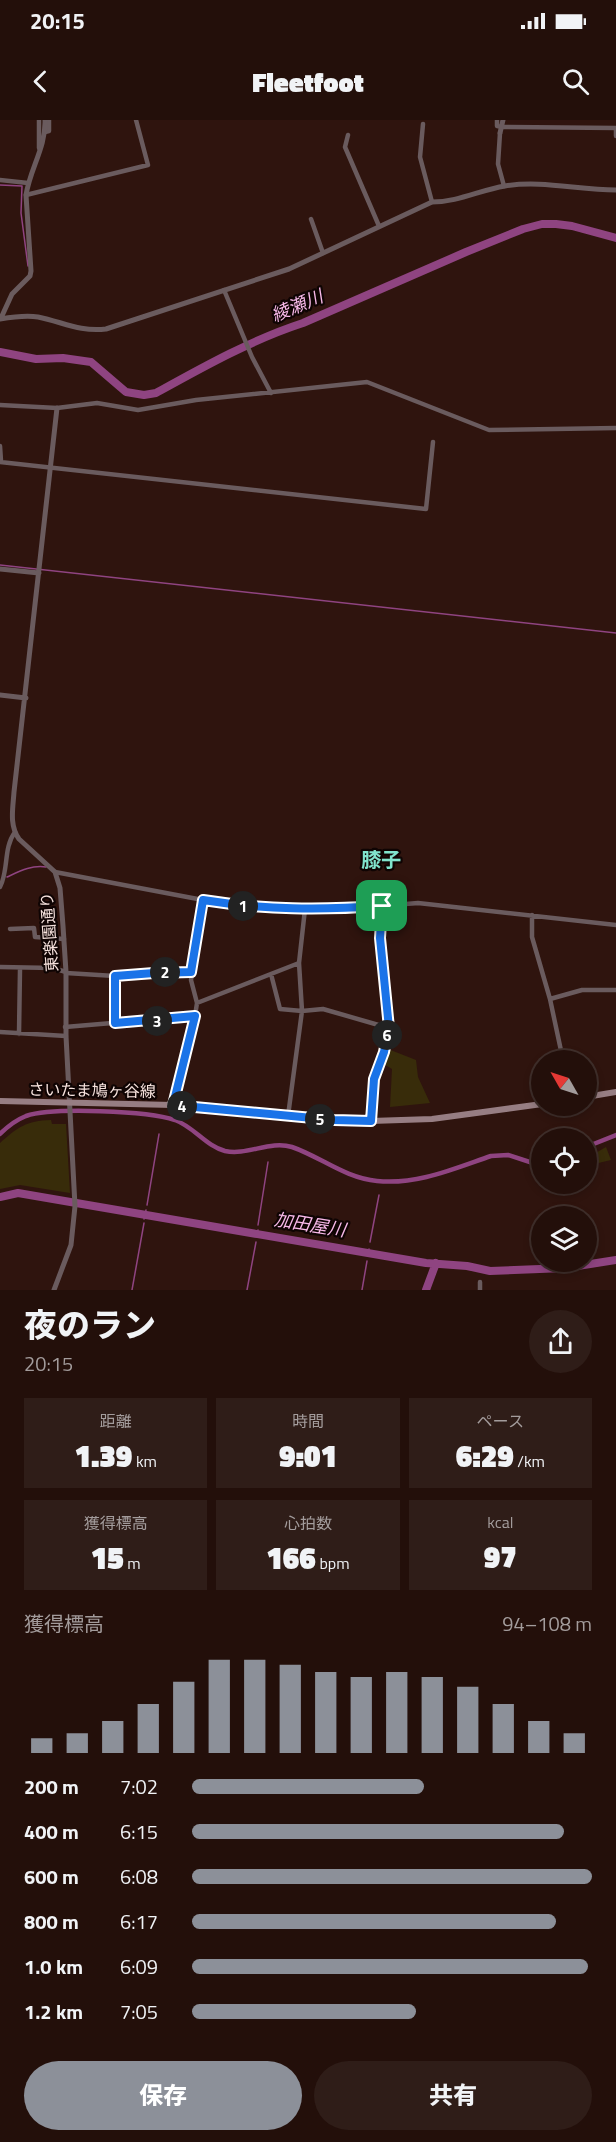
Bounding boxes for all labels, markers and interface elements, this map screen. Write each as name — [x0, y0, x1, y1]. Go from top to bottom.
text: 20:15 — [30, 4, 85, 38]
text: Fleetfoot — [252, 61, 364, 102]
icon: back — [24, 65, 57, 98]
icon: search — [559, 65, 592, 98]
water label: 綾瀬川 — [267, 282, 329, 329]
district label: 膝子 — [361, 844, 401, 875]
pin — [356, 880, 407, 931]
icon: arrive — [365, 889, 398, 922]
street label: 東楽園通り — [34, 891, 64, 973]
pin: 1 — [228, 891, 258, 921]
text: 1 — [239, 894, 247, 918]
pin: 2 — [150, 957, 180, 987]
text: 2 — [161, 960, 169, 984]
pin: 3 — [142, 1006, 172, 1036]
text: 3 — [153, 1009, 161, 1033]
pin: 6 — [372, 1020, 402, 1050]
text: 6 — [383, 1023, 391, 1047]
north arrow — [531, 1050, 597, 1116]
map controls — [531, 1050, 597, 1272]
street label: さいたま鳩ヶ谷線 — [28, 1077, 156, 1103]
pin: 4 — [167, 1091, 197, 1121]
text: 4 — [178, 1094, 186, 1118]
pin: 5 — [305, 1104, 335, 1134]
text: 5 — [316, 1107, 324, 1131]
button: locate — [531, 1128, 597, 1194]
water label: 加田屋川 — [272, 1206, 350, 1244]
button: layers — [531, 1206, 597, 1272]
text: 夜のラン — [24, 1300, 156, 1350]
button: share — [529, 1310, 592, 1373]
text: 20:15 — [24, 1348, 73, 1379]
text: 距離 — [100, 1409, 132, 1433]
text: 時間 — [292, 1409, 324, 1433]
text: ペース — [477, 1409, 524, 1433]
text: 1.39 — [74, 1433, 132, 1479]
text: 9:01 — [279, 1433, 337, 1479]
text: 6:29 — [456, 1433, 514, 1479]
text: km — [132, 1449, 157, 1473]
text: /km — [514, 1449, 545, 1473]
text: kcal — [487, 1510, 513, 1534]
text: 獲得標高 — [84, 1511, 148, 1535]
text: 心拍数 — [284, 1511, 332, 1535]
text: 97 — [484, 1534, 517, 1580]
text: 15 — [91, 1535, 124, 1581]
text: 166 — [266, 1535, 316, 1581]
text: m — [124, 1551, 141, 1575]
text: bpm — [316, 1551, 350, 1575]
text: 獲得標高 — [24, 1608, 104, 1639]
text: 94–108 m — [502, 1608, 592, 1639]
text: 200 m — [24, 1771, 79, 1802]
text: 7:02 — [120, 1771, 158, 1802]
text: 400 m — [24, 1816, 79, 1847]
text: 6:15 — [120, 1816, 158, 1847]
text: 600 m — [24, 1861, 79, 1892]
text: 6:08 — [120, 1861, 158, 1892]
text: 800 m — [24, 1906, 79, 1937]
text: 6:17 — [120, 1906, 158, 1937]
text: 1.0 km — [24, 1951, 83, 1982]
text: 6:09 — [120, 1951, 158, 1982]
text: 1.2 km — [24, 1996, 83, 2027]
text: 7:05 — [120, 1996, 158, 2027]
button: 保存 — [24, 2061, 302, 2130]
button: 共有 — [314, 2061, 592, 2130]

